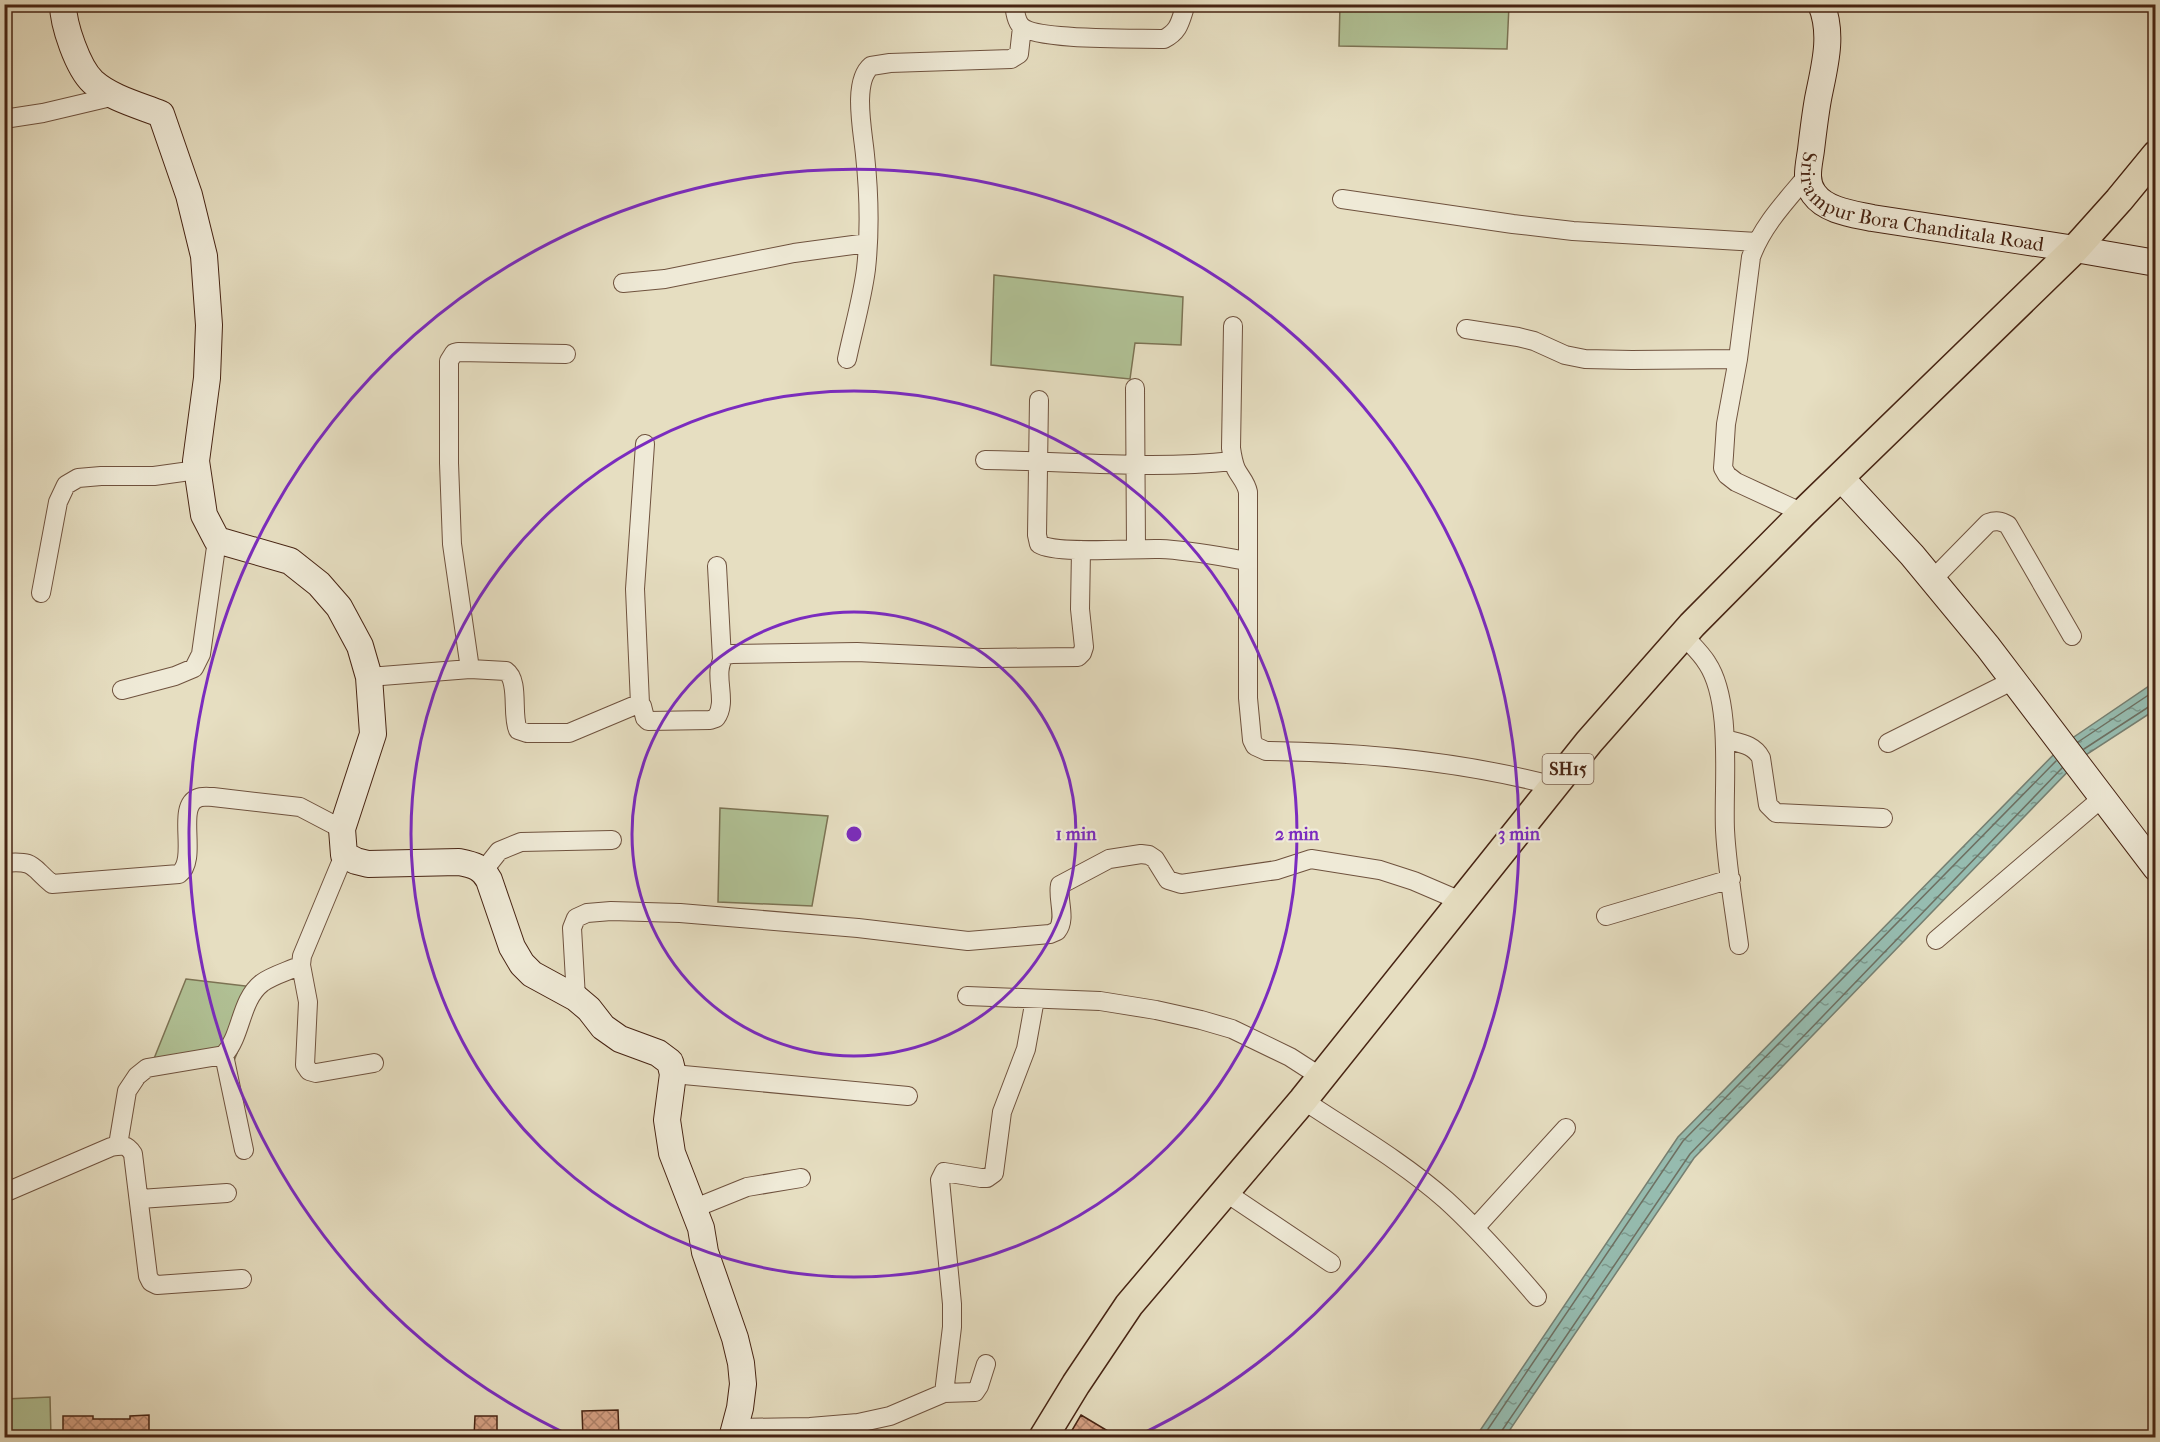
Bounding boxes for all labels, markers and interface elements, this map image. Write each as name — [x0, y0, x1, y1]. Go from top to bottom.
street label: Srirampur Bora Chanditala Road — [1796, 150, 2047, 256]
road number: SH15 — [1542, 754, 1594, 784]
centre of rings — [844, 824, 864, 844]
text: 1 min — [1055, 824, 1097, 845]
text: 2 min — [1275, 824, 1319, 845]
text: 3 min — [1498, 824, 1541, 845]

